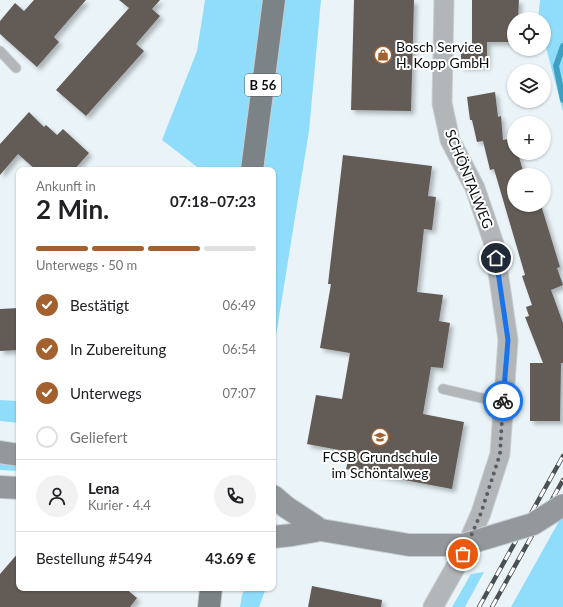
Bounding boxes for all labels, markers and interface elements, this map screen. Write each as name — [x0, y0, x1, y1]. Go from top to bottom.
map controls — [507, 12, 551, 212]
button: locate — [507, 12, 551, 56]
place label: Bosch Service H. Kopp GmbH — [396, 38, 490, 71]
shop icon: Bosch Service H. Kopp GmbH — [373, 45, 393, 65]
button: layers — [507, 64, 551, 108]
road number: B 56 — [245, 74, 281, 96]
button: + — [507, 116, 551, 160]
street label: SCHÖNTALWEG — [442, 127, 497, 231]
button: − — [507, 168, 551, 212]
text: Ankunft in — [36, 178, 96, 194]
text: 07:18–07:23 — [170, 192, 256, 210]
text: 2 Min. — [36, 193, 109, 225]
pin — [479, 241, 513, 275]
icon: home — [485, 247, 507, 269]
text: Unterwegs · 50 m — [36, 257, 137, 273]
icon: check — [36, 294, 58, 316]
text: Bestätigt — [70, 296, 129, 314]
text: 06:49 — [223, 297, 256, 313]
icon: check — [36, 338, 58, 360]
text: In Zubereitung — [70, 340, 166, 358]
text: 06:54 — [223, 341, 256, 357]
courier — [483, 381, 523, 421]
icon: check — [36, 382, 58, 404]
text: Unterwegs — [70, 384, 142, 402]
text: 07:07 — [223, 385, 256, 401]
icon: bike — [492, 390, 514, 412]
school or university icon: FCSB Grundschule im Schöntalweg — [370, 427, 390, 447]
text: Geliefert — [70, 428, 128, 446]
place label: FCSB Grundschule im Schöntalweg — [322, 448, 438, 481]
button: person — [36, 475, 78, 517]
button: phone — [214, 475, 256, 517]
text: Lena — [88, 479, 120, 497]
text: Kurier · 4.4 — [88, 497, 151, 513]
pin — [446, 537, 480, 571]
icon: bag — [452, 543, 474, 565]
text: Bestellung #5494 — [36, 549, 152, 567]
text: 43.69 € — [205, 549, 256, 567]

